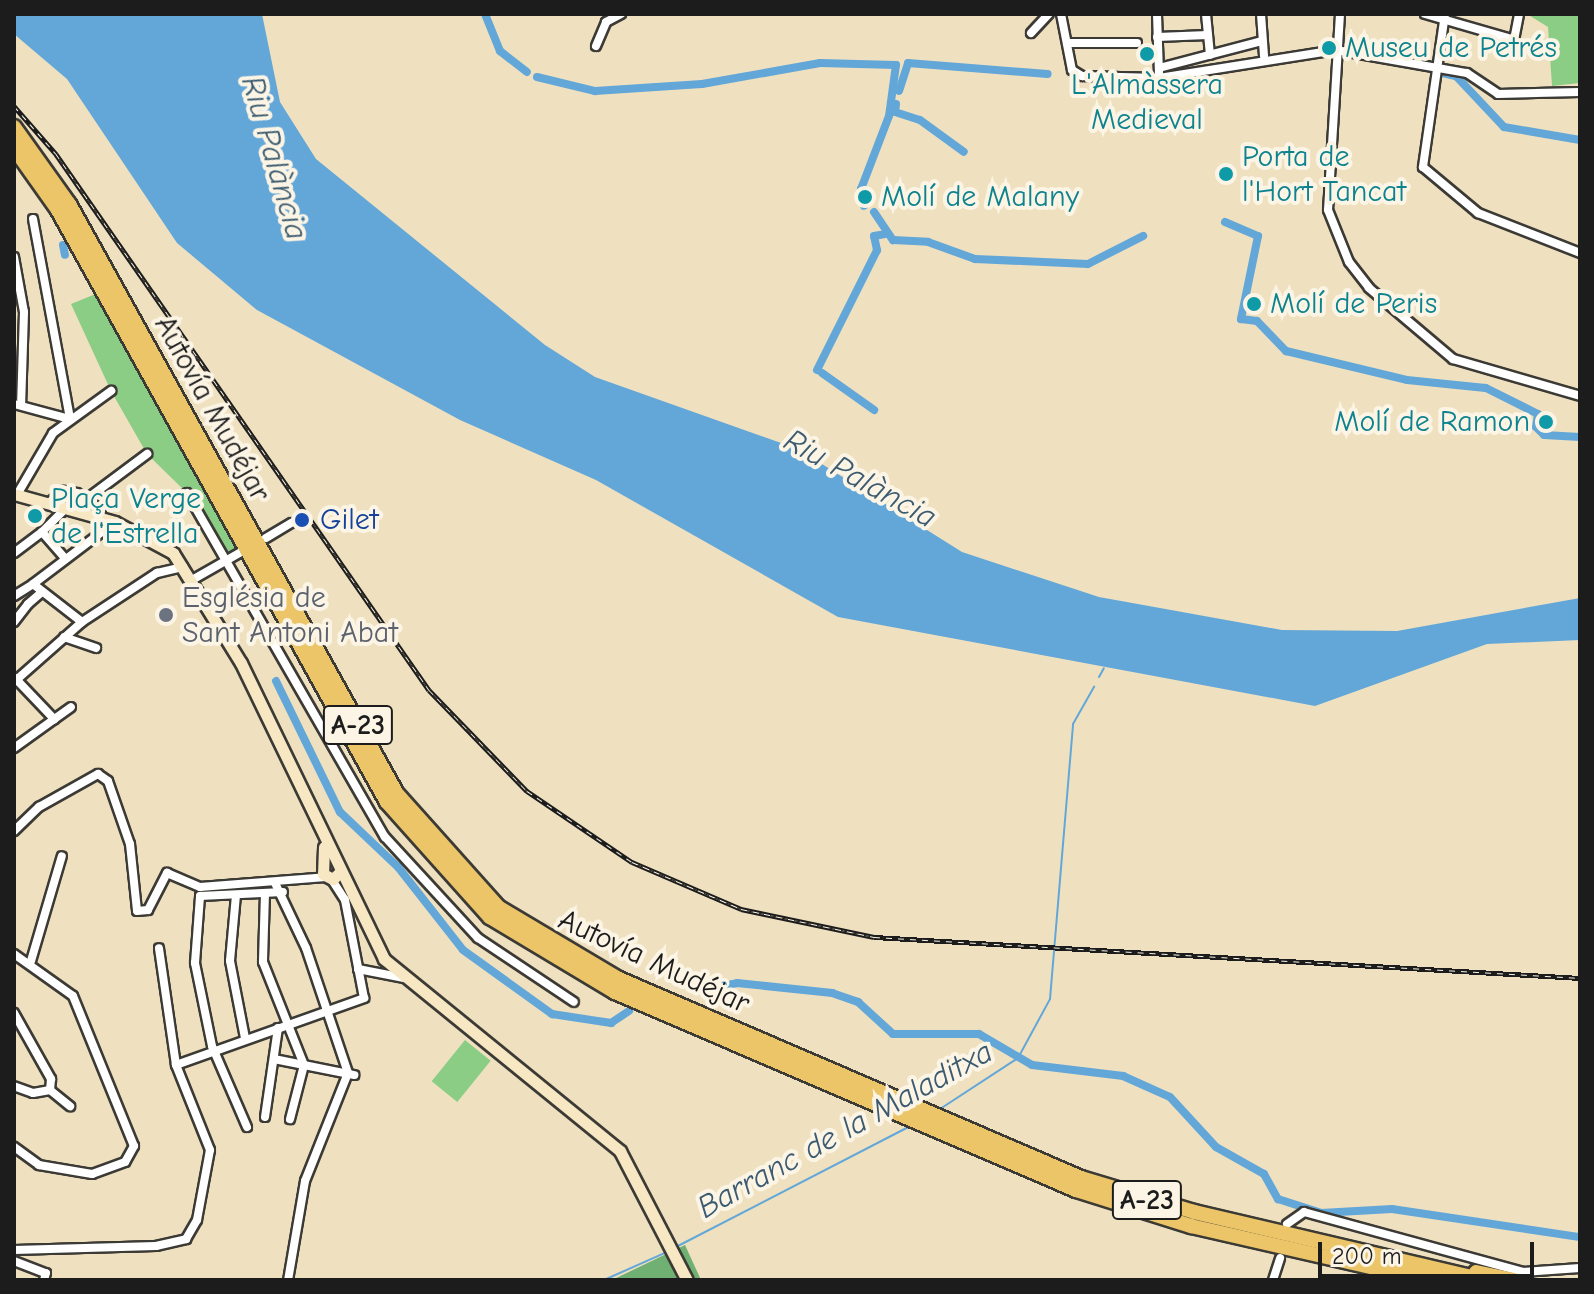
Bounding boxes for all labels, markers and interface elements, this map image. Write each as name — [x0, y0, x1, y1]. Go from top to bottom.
place label: Museu de Petrés — [1345, 30, 1557, 66]
marker: Museu de Petrés — [1320, 39, 1338, 57]
marker: L'Almàssera Medieval — [1138, 45, 1156, 63]
place label: L'Almàssera Medieval — [1071, 67, 1223, 138]
water label: Riu Palància — [232, 72, 316, 244]
place label: Porta de l'Hort Tancat — [1242, 139, 1406, 210]
marker: Porta de l'Hort Tancat — [1217, 165, 1235, 183]
place label: Molí de Malany — [881, 179, 1079, 215]
marker: Molí de Malany — [856, 188, 874, 206]
place label: Molí de Peris — [1270, 286, 1437, 322]
marker: Molí de Peris — [1245, 295, 1263, 313]
street label: Autovía Mudéjar — [146, 310, 278, 508]
place label: Molí de Ramon — [1334, 404, 1530, 440]
marker: Molí de Ramon — [1537, 413, 1555, 431]
water label: Riu Palància — [777, 421, 943, 537]
place label: Plaça Verge de l'Estrella — [51, 481, 201, 552]
place label: Gilet — [320, 502, 378, 538]
marker: Plaça Verge de l'Estrella — [26, 507, 44, 525]
marker: Gilet — [291, 509, 313, 531]
place label: Església de Sant Antoni Abat — [182, 580, 398, 650]
marker: Església de Sant Antoni Abat — [157, 606, 175, 624]
road number: A-23 — [322, 701, 394, 749]
street label: Autovía Mudéjar — [553, 902, 755, 1022]
water label: Barranc de la Maladitxa — [691, 1033, 999, 1227]
road number: A-23 — [1111, 1176, 1183, 1224]
scale bar — [1322, 1226, 1538, 1276]
text: 200 m — [1332, 1242, 1402, 1270]

